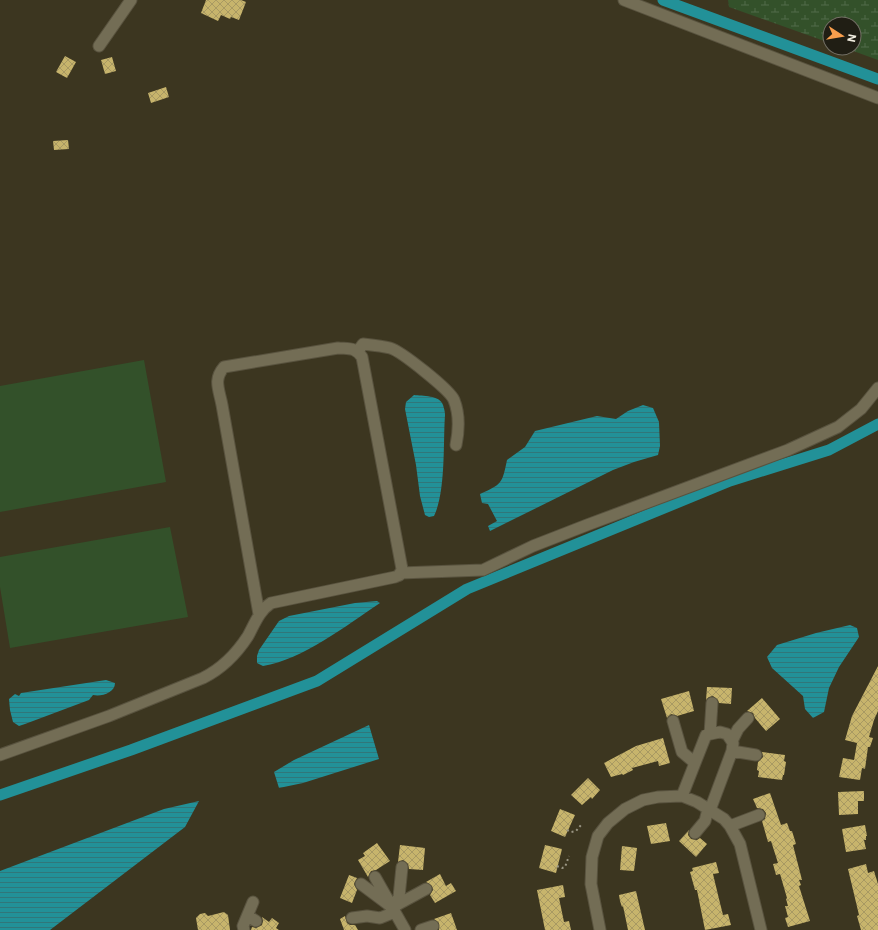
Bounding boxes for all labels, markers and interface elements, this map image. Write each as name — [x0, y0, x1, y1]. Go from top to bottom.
north arrow — [822, 16, 862, 56]
text: N — [844, 33, 858, 43]

